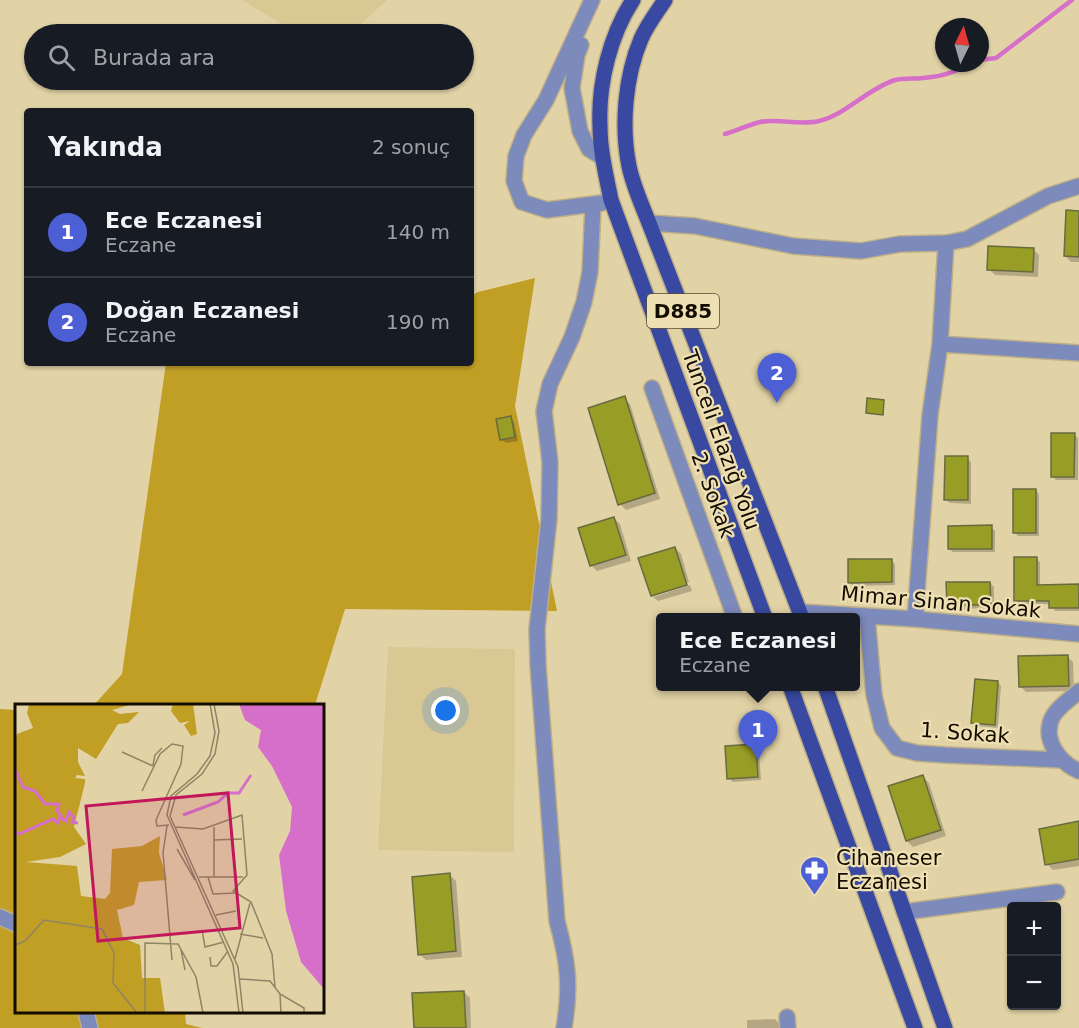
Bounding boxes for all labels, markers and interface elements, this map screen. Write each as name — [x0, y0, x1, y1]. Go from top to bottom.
north arrow — [935, 18, 989, 72]
search box — [24, 24, 474, 90]
icon: search — [45, 41, 78, 74]
text: Burada ara — [93, 45, 215, 70]
text: Yakında — [48, 132, 163, 162]
text: 2 sonuç — [372, 135, 450, 159]
text: Ece Eczanesi — [105, 208, 263, 233]
text: 1 — [61, 220, 74, 244]
text: 140 m — [386, 220, 450, 244]
text: Eczane — [105, 233, 176, 257]
road number: D885 — [647, 294, 719, 328]
text: Doğan Eczanesi — [105, 298, 299, 323]
text: 2 — [61, 310, 74, 334]
text: 190 m — [386, 310, 450, 334]
text: Eczane — [105, 323, 176, 347]
street label: Tunceli Elazığ Yolu — [677, 346, 765, 533]
pin: 2 — [758, 354, 796, 403]
street label: 2. Sokak — [686, 449, 740, 542]
street label: Mimar Sinan Sokak — [840, 581, 1043, 623]
popup — [656, 613, 860, 691]
text: Ece Eczanesi — [679, 628, 837, 653]
text: Eczane — [679, 653, 751, 677]
your location — [431, 696, 460, 725]
inset map — [15, 704, 324, 1013]
pin: 1 — [738, 710, 777, 760]
street label: 1. Sokak — [919, 718, 1011, 748]
place label: Cihaneser Eczanesi — [836, 846, 942, 894]
pharmacy icon: Cihaneser Eczanesi — [799, 854, 831, 896]
map controls — [1007, 902, 1061, 1010]
button: + — [1007, 902, 1061, 956]
button: − — [1007, 956, 1061, 1010]

